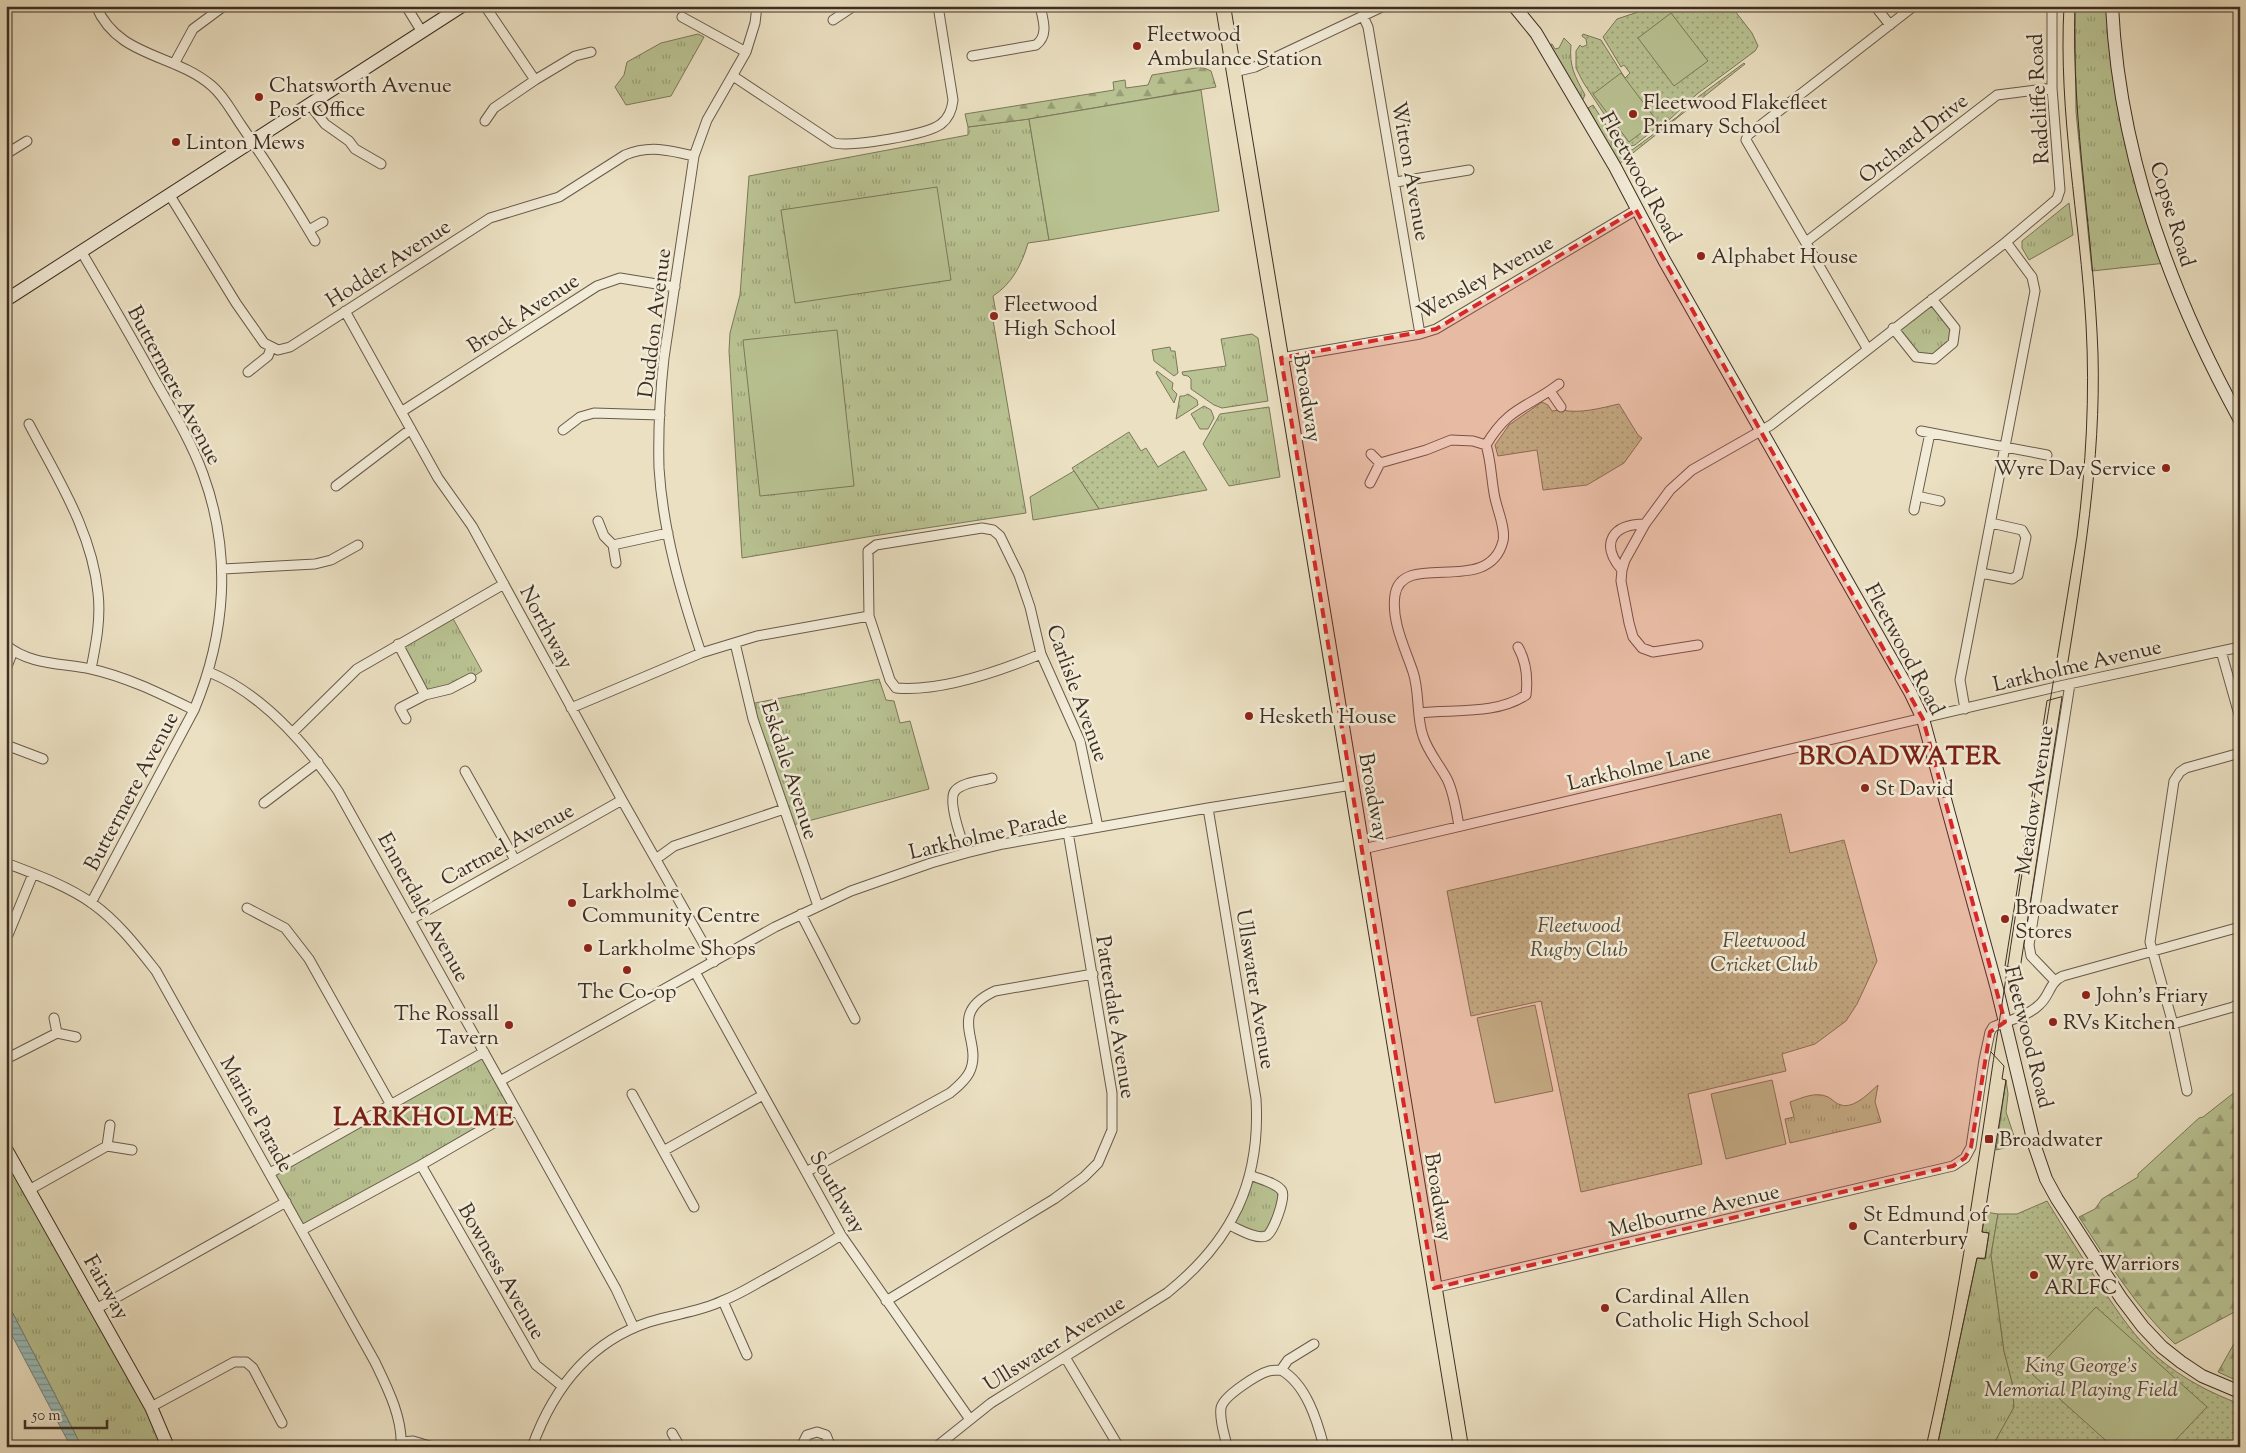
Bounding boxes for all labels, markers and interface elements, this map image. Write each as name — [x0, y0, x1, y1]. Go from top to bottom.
place label: Fleetwood Ambulance Station — [1147, 21, 1322, 75]
street label: Radcliffe Road — [2022, 33, 2058, 165]
marker: Fleetwood Ambulance Station — [1131, 40, 1143, 52]
place label: Chatsworth Avenue Post Office — [269, 72, 452, 126]
street label: Orchard Drive — [1853, 87, 1975, 192]
place label: Fleetwood Flakefleet Primary School — [1643, 89, 1827, 143]
marker: Chatsworth Avenue Post Office — [253, 91, 265, 103]
street label: Witton Avenue — [1382, 99, 1436, 243]
street label: Fleetwood Road — [1591, 107, 1688, 249]
marker: Fleetwood Flakefleet Primary School — [1627, 108, 1639, 120]
place label: Linton Mews — [186, 129, 305, 159]
marker: Linton Mews — [170, 136, 182, 148]
street label: Copse Road — [2141, 158, 2201, 271]
street label: Hodder Avenue — [321, 213, 458, 316]
street label: Wensley Avenue — [1412, 229, 1560, 329]
place label: Alphabet House — [1711, 243, 1858, 273]
street label: Duddon Avenue — [632, 247, 680, 400]
marker: Alphabet House — [1695, 250, 1707, 262]
street label: Brock Avenue — [462, 267, 586, 362]
place label: Fleetwood High School — [1004, 291, 1116, 345]
street label: Buttermere Avenue — [119, 301, 228, 471]
marker: Fleetwood High School — [988, 310, 1000, 322]
street label: Broadway — [1284, 352, 1328, 445]
place label: Wyre Day Service — [1994, 455, 2156, 485]
marker: Wyre Day Service — [2160, 462, 2172, 474]
street label: Fleetwood Road — [1856, 579, 1951, 721]
street label: Northway — [511, 581, 580, 675]
street label: Carlisle Avenue — [1037, 621, 1115, 766]
street label: Larkholme Avenue — [1990, 633, 2165, 701]
street label: Eskdale Avenue — [752, 698, 825, 844]
place label: Hesketh House — [1259, 703, 1397, 733]
street label: Buttermere Avenue — [78, 707, 187, 877]
marker: Hesketh House — [1243, 710, 1255, 722]
street label: Meadow Avenue — [2009, 723, 2063, 877]
street label: Larkholme Lane — [1565, 738, 1714, 800]
district label: BROADWATER — [1798, 739, 2002, 776]
street label: Broadway — [1350, 751, 1395, 844]
place label: St David — [1875, 775, 1954, 805]
marker: St David — [1859, 782, 1871, 794]
street label: Cartmel Avenue — [436, 797, 580, 895]
street label: Larkholme Parade — [906, 803, 1071, 869]
street label: Ennerdale Avenue — [369, 828, 476, 988]
place label: Larkholme Community Centre — [582, 878, 760, 932]
place label: Broadwater Stores — [2015, 894, 2119, 948]
marker: Larkholme Community Centre — [566, 897, 578, 909]
street label: Ullswater Avenue — [1227, 907, 1281, 1072]
park label: Fleetwood Rugby Club — [1530, 912, 1628, 966]
marker: Broadwater Stores — [1999, 913, 2011, 925]
park label: Fleetwood Cricket Club — [1710, 927, 1818, 981]
street label: Patterdale Avenue — [1086, 934, 1142, 1101]
place label: Larkholme Shops — [598, 935, 756, 965]
marker: Larkholme Shops — [582, 942, 594, 954]
street label: Fleetwood Road — [1995, 963, 2059, 1112]
marker: The Co-op — [621, 964, 633, 976]
place label: The Co-op — [577, 978, 677, 1008]
place label: John's Friary — [2095, 982, 2209, 1012]
marker: John's Friary — [2080, 989, 2092, 1001]
place label: The Rossall Tavern — [394, 1000, 499, 1054]
place label: RVs Kitchen — [2063, 1009, 2176, 1039]
marker: RVs Kitchen — [2047, 1016, 2059, 1028]
marker: The Rossall Tavern — [503, 1019, 515, 1031]
street label: Marine Parade — [211, 1051, 300, 1178]
district label: LARKHOLME — [333, 1100, 515, 1137]
place label: Broadwater — [1999, 1126, 2103, 1156]
marker: Broadwater — [1983, 1133, 1995, 1145]
street label: Southway — [801, 1146, 872, 1240]
street label: Broadway — [1415, 1151, 1459, 1244]
street label: Melbourne Avenue — [1606, 1178, 1783, 1246]
street label: Bowness Avenue — [449, 1198, 551, 1346]
place label: St Edmund of Canterbury — [1863, 1201, 1990, 1255]
marker: St Edmund of Canterbury — [1847, 1220, 1859, 1232]
street label: Fairway — [75, 1250, 136, 1326]
place label: Wyre Warriors ARLFC — [2044, 1250, 2179, 1304]
marker: Wyre Warriors ARLFC — [2028, 1269, 2040, 1281]
place label: Cardinal Allen Catholic High School — [1615, 1283, 1810, 1337]
street label: Ullswater Avenue — [979, 1289, 1132, 1400]
marker: Cardinal Allen Catholic High School — [1599, 1302, 1611, 1314]
park label: King George's Memorial Playing Field — [1984, 1352, 2179, 1406]
scale bar — [25, 1398, 108, 1430]
text: 50 m — [31, 1406, 61, 1427]

